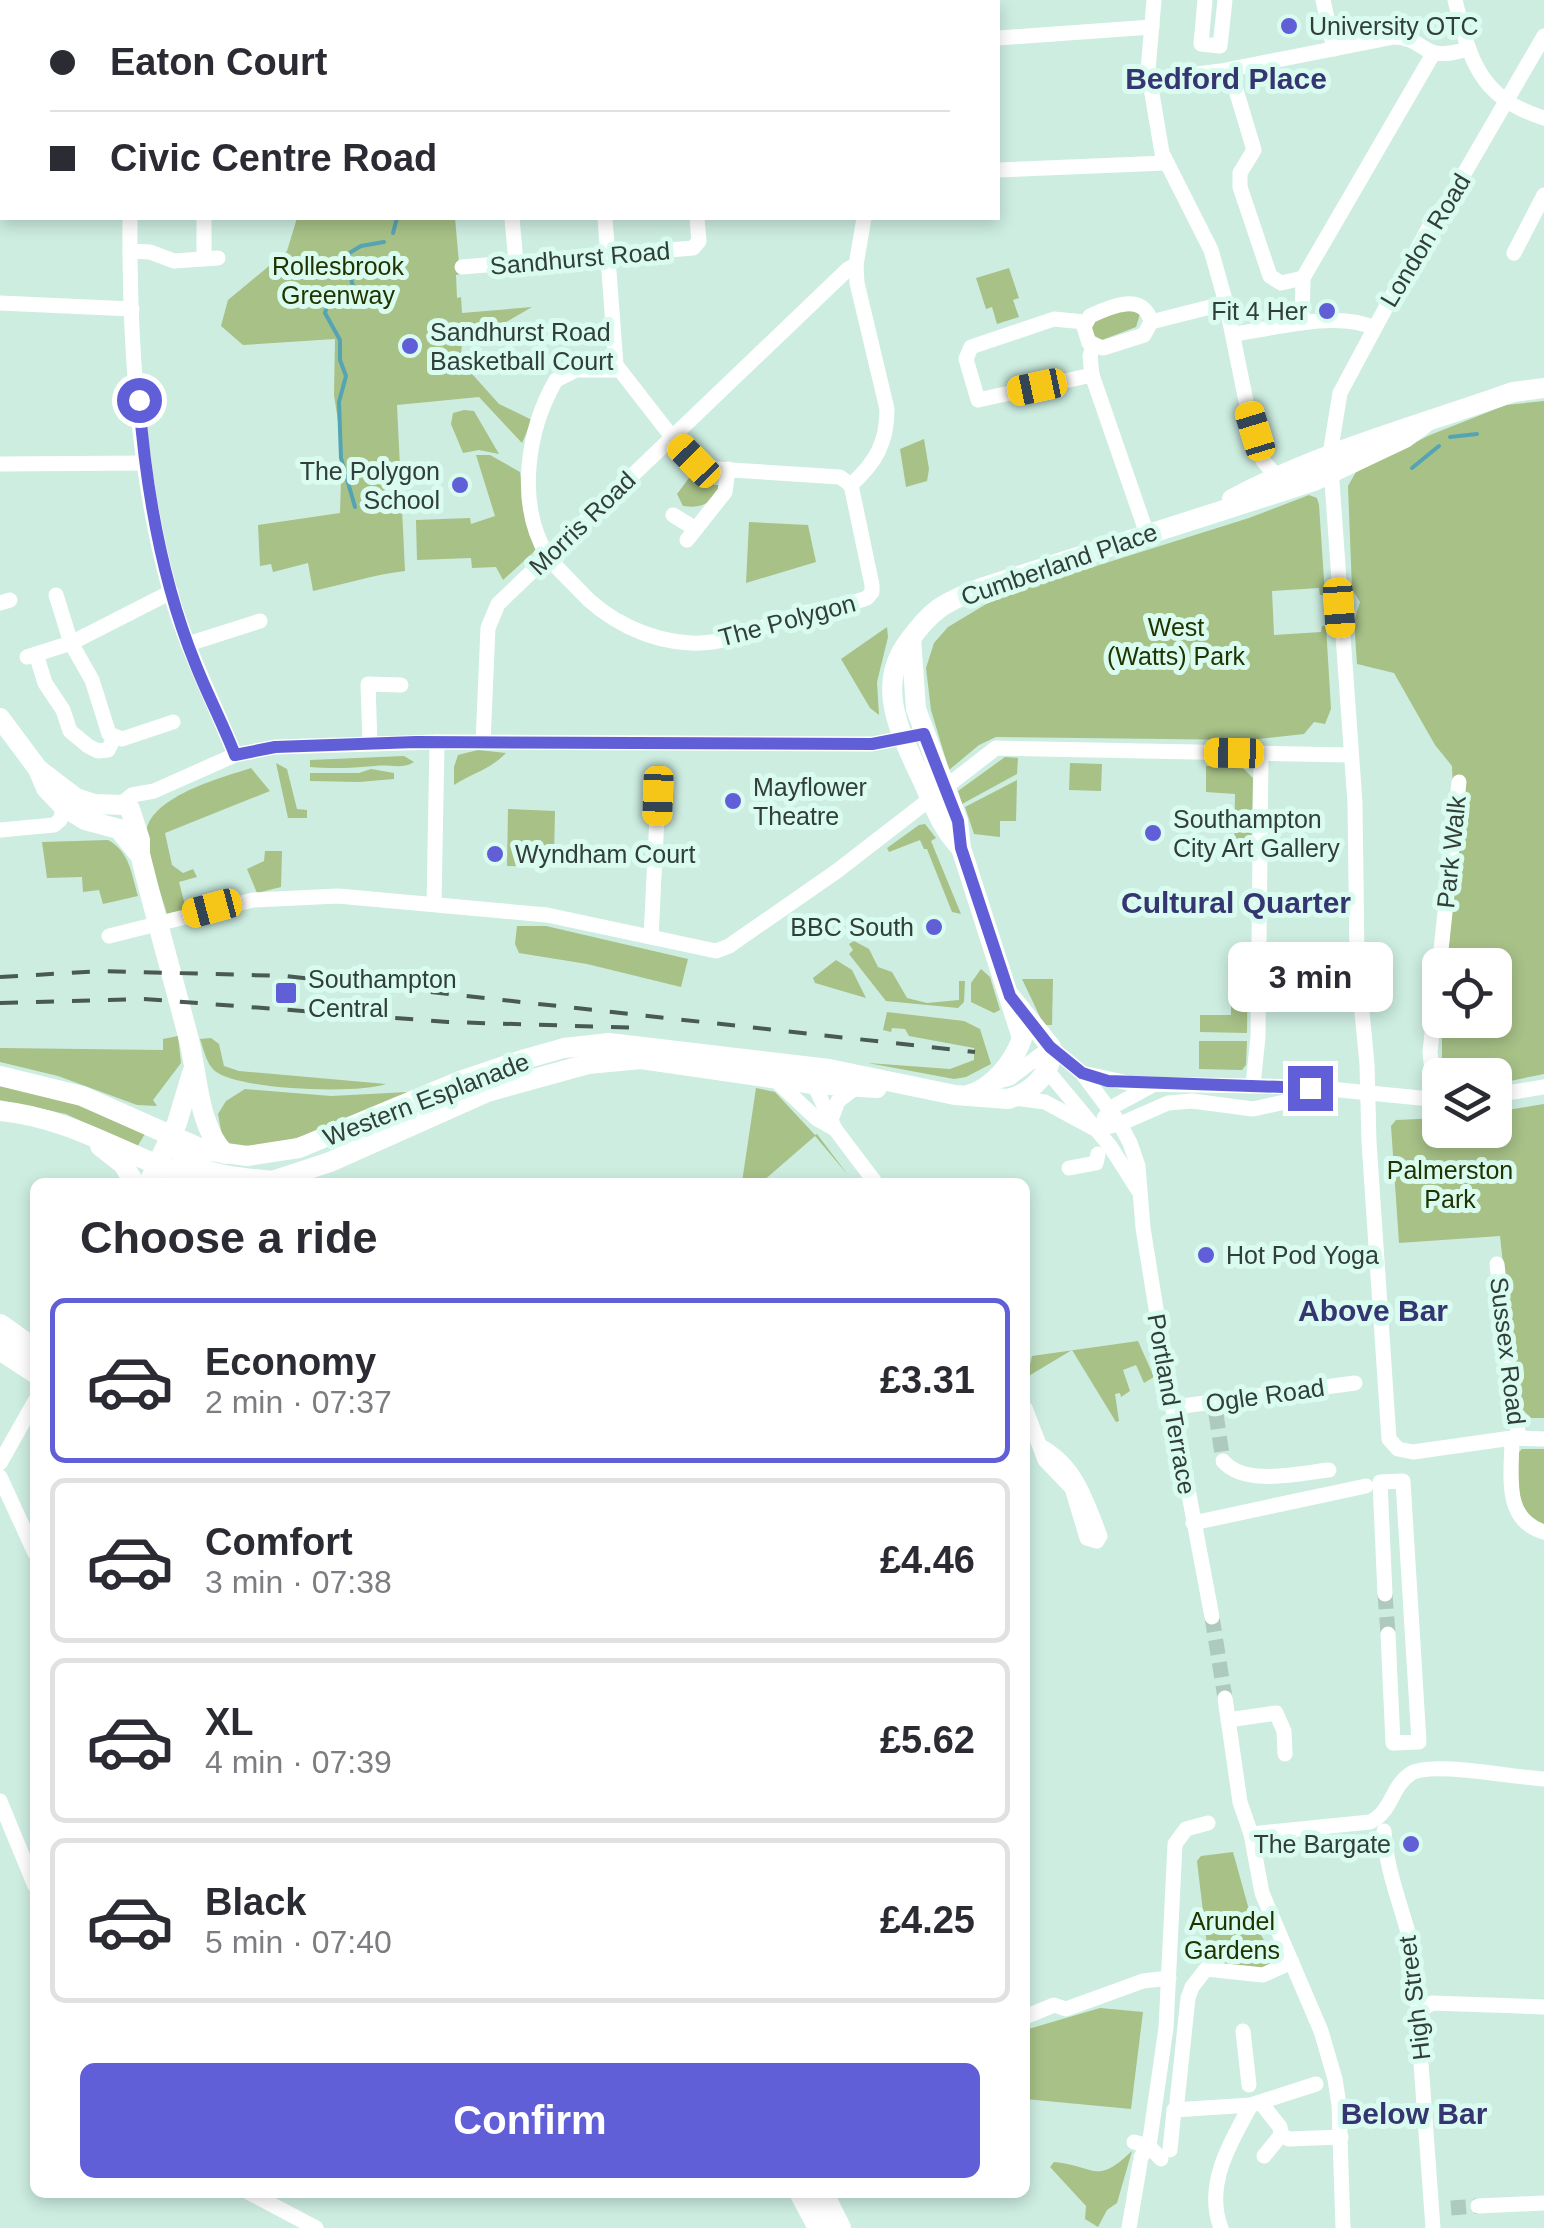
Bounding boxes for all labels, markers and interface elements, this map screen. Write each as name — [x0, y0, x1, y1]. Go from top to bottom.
place label: University OTC — [1309, 12, 1478, 40]
marker: University OTC — [1278, 15, 1300, 37]
text: Eaton Court — [110, 41, 327, 83]
district label: Bedford Place — [1125, 62, 1327, 95]
text: Civic Centre Road — [110, 137, 437, 179]
street label: London Road — [1374, 168, 1476, 312]
street label: Sandhurst Road — [489, 236, 671, 280]
park label: Rollesbrook Greenway — [272, 252, 404, 309]
place label: Fit 4 Her — [1211, 297, 1307, 325]
marker: Fit 4 Her — [1316, 300, 1338, 322]
place label: Sandhurst Road Basketball Court — [430, 318, 613, 375]
marker: Sandhurst Road Basketball Court — [399, 335, 421, 357]
car — [1005, 366, 1069, 408]
route start — [117, 378, 162, 423]
car — [1232, 398, 1278, 464]
car — [662, 429, 726, 493]
place label: The Polygon School — [300, 457, 440, 514]
street label: Morris Road — [523, 466, 641, 580]
marker: The Polygon School — [449, 474, 471, 496]
street label: Cumberland Place — [957, 517, 1161, 611]
car — [1322, 577, 1356, 639]
street label: The Polygon — [716, 588, 858, 652]
park label: West (Watts) Park — [1107, 613, 1245, 670]
car — [1204, 737, 1264, 769]
car — [642, 765, 674, 827]
place label: Mayflower Theatre — [753, 773, 867, 830]
marker: Mayflower Theatre — [722, 790, 744, 812]
street label: Park Walk — [1431, 794, 1471, 910]
place label: Southampton City Art Gallery — [1173, 805, 1340, 862]
marker: Southampton City Art Gallery — [1142, 822, 1164, 844]
place label: Wyndham Court — [515, 840, 695, 868]
marker: Wyndham Court — [484, 843, 506, 865]
car — [179, 886, 245, 930]
district label: Cultural Quarter — [1121, 886, 1351, 919]
place label: BBC South — [790, 913, 914, 941]
marker: BBC South — [923, 916, 945, 938]
callout: 3 min — [1228, 943, 1392, 1013]
map controls — [1422, 948, 1512, 1148]
button: locate — [1422, 948, 1512, 1038]
text: 3 min — [1269, 959, 1352, 995]
place label: Southampton Central — [308, 965, 457, 1022]
marker: Southampton Central — [273, 980, 299, 1006]
street label: Western Esplanade — [319, 1047, 533, 1151]
button: layers — [1422, 1058, 1512, 1148]
route end — [1288, 1066, 1333, 1111]
park label: Palmerston Park — [1387, 1156, 1513, 1213]
text: Choose a ride — [80, 1212, 378, 1263]
place label: Hot Pod Yoga — [1226, 1241, 1379, 1269]
marker: Hot Pod Yoga — [1195, 1244, 1217, 1266]
street label: Sussex Road — [1485, 1275, 1531, 1427]
district label: Above Bar — [1298, 1294, 1448, 1327]
street label: Portland Terrace — [1142, 1311, 1202, 1497]
icon: car — [85, 1336, 175, 1426]
text: Economy — [205, 1341, 376, 1383]
text: £3.31 — [880, 1359, 975, 1401]
street label: Ogle Road — [1204, 1373, 1326, 1417]
text: 2 min · 07:37 — [205, 1384, 392, 1420]
icon: car — [85, 1516, 175, 1606]
text: Comfort — [205, 1521, 353, 1563]
text: £4.46 — [880, 1539, 975, 1581]
text: 3 min · 07:38 — [205, 1564, 392, 1600]
icon: car — [85, 1696, 175, 1786]
text: XL — [205, 1701, 254, 1743]
text: £5.62 — [880, 1719, 975, 1761]
text: 4 min · 07:39 — [205, 1744, 392, 1780]
place label: The Bargate — [1253, 1830, 1391, 1858]
marker: The Bargate — [1400, 1833, 1422, 1855]
icon: car — [85, 1876, 175, 1966]
text: Black — [205, 1881, 306, 1923]
text: £4.25 — [880, 1899, 975, 1941]
park label: Arundel Gardens — [1184, 1907, 1280, 1964]
text: 5 min · 07:40 — [205, 1924, 392, 1960]
street label: High Street — [1392, 1934, 1436, 2062]
button: Confirm — [80, 2063, 980, 2178]
district label: Below Bar — [1341, 2097, 1488, 2130]

